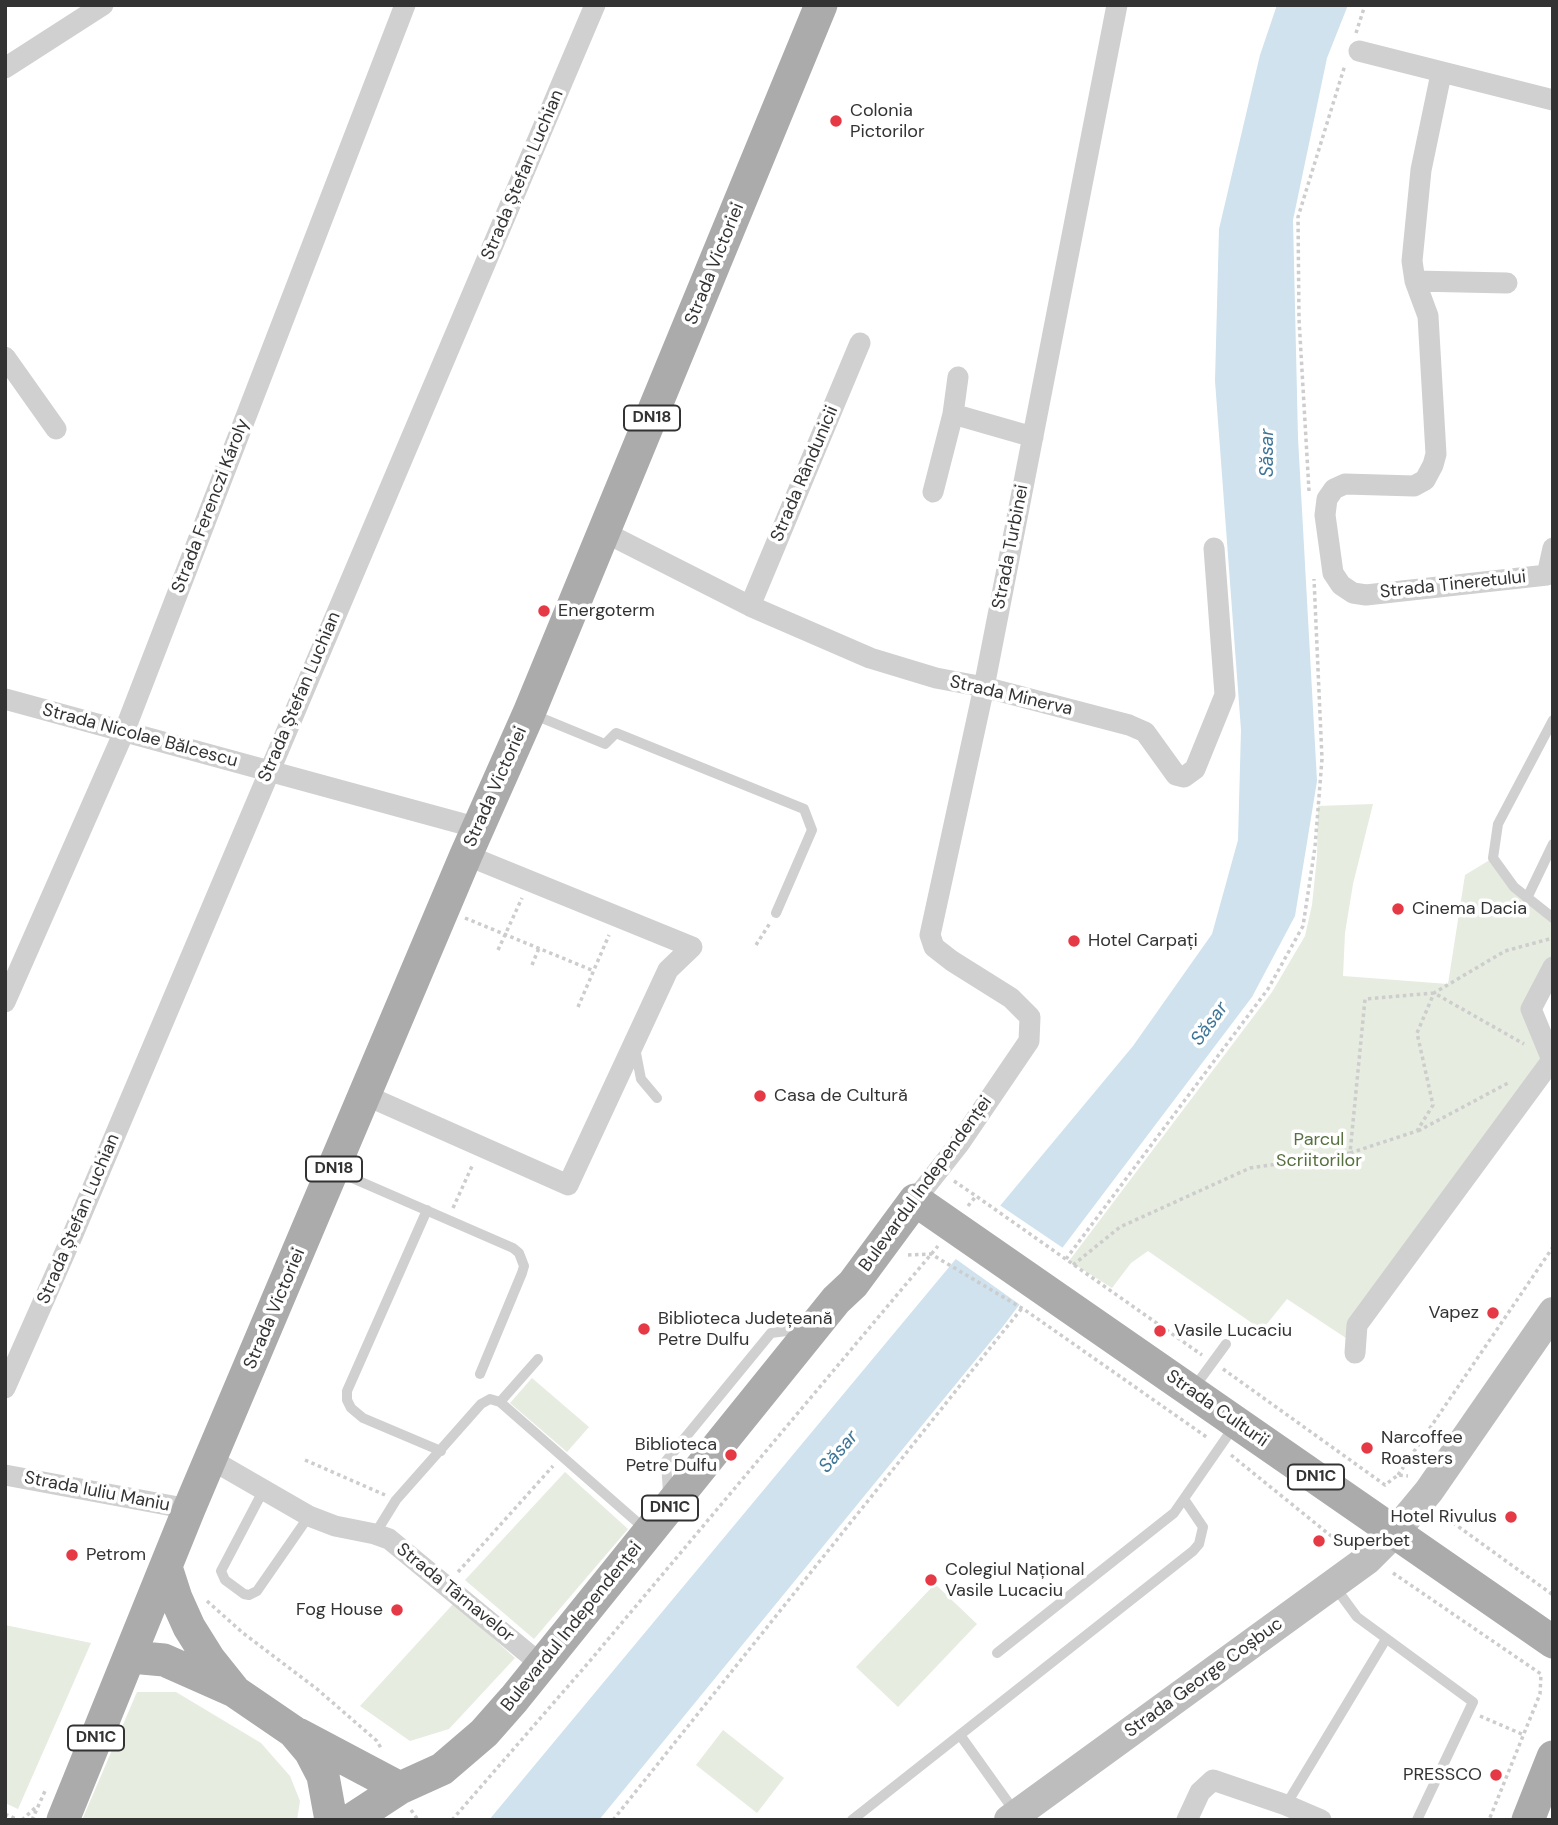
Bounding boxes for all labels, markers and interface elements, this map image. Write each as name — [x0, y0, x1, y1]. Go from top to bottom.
street label: Strada Ștefan Luchian — [477, 87, 569, 263]
place label: Colonia Pictorilor — [850, 100, 925, 142]
marker: Colonia Pictorilor — [828, 113, 844, 129]
street label: Strada Victoriei — [681, 200, 749, 328]
street label: Strada Rândunicii — [767, 403, 843, 545]
road number: DN18 — [624, 406, 680, 430]
street label: Strada Ferenczi Károly — [168, 416, 254, 596]
water label: Săsar — [1257, 429, 1279, 477]
street label: Strada Turbinei — [988, 483, 1034, 611]
street label: Strada Tineretului — [1379, 567, 1527, 603]
place label: Energoterm — [558, 600, 655, 622]
marker: Energoterm — [536, 603, 552, 619]
street label: Strada Ștefan Luchian — [254, 609, 346, 785]
street label: Strada Minerva — [948, 671, 1074, 721]
street label: Strada Nicolae Bălcescu — [40, 700, 240, 772]
street label: Strada Victoriei — [460, 724, 532, 850]
place label: Cinema Dacia — [1412, 898, 1527, 920]
marker: Cinema Dacia — [1390, 901, 1406, 917]
place label: Hotel Carpați — [1088, 930, 1198, 952]
marker: Hotel Carpați — [1066, 933, 1082, 949]
water label: Săsar — [1186, 998, 1234, 1050]
place label: Casa de Cultură — [774, 1085, 908, 1107]
marker: Casa de Cultură — [752, 1088, 768, 1104]
street label: Bulevardul Independenței — [855, 1092, 997, 1276]
park label: Parcul Scriitorilor — [1276, 1129, 1362, 1172]
street label: Strada Ștefan Luchian — [33, 1131, 125, 1307]
road number: DN18 — [306, 1156, 362, 1182]
street label: Strada Victoriei — [240, 1245, 310, 1373]
place label: Vapez — [1428, 1302, 1479, 1324]
marker: Vapez — [1485, 1305, 1501, 1321]
place label: Biblioteca Județeană Petre Dulfu — [658, 1308, 832, 1350]
place label: Vasile Lucaciu — [1174, 1320, 1292, 1342]
marker: Biblioteca Județeană Petre Dulfu — [636, 1321, 652, 1337]
marker: Vasile Lucaciu — [1152, 1323, 1168, 1339]
street label: Strada Culturii — [1162, 1366, 1272, 1452]
water label: Săsar — [814, 1426, 864, 1478]
place label: Narcoffee Roasters — [1381, 1427, 1463, 1470]
place label: Biblioteca Petre Dulfu — [626, 1434, 717, 1476]
marker: Narcoffee Roasters — [1359, 1440, 1375, 1456]
marker: Biblioteca Petre Dulfu — [723, 1447, 739, 1463]
road number: DN1C — [1288, 1464, 1344, 1490]
street label: Strada Iuliu Maniu — [22, 1467, 172, 1517]
road number: DN1C — [642, 1496, 698, 1520]
place label: Hotel Rivulus — [1390, 1506, 1497, 1528]
marker: Hotel Rivulus — [1503, 1509, 1519, 1525]
place label: Superbet — [1333, 1530, 1410, 1552]
marker: Superbet — [1311, 1533, 1327, 1549]
street label: Bulevardul Independenței — [497, 1538, 647, 1716]
street label: Strada Târnavelor — [392, 1539, 518, 1647]
place label: Petrom — [86, 1544, 146, 1566]
marker: Petrom — [64, 1547, 80, 1563]
place label: Colegiul Național Vasile Lucaciu — [945, 1559, 1084, 1602]
marker: Colegiul Național Vasile Lucaciu — [923, 1572, 939, 1588]
place label: Fog House — [296, 1599, 383, 1621]
marker: Fog House — [389, 1602, 405, 1618]
street label: Strada George Coșbuc — [1121, 1613, 1287, 1743]
road number: DN1C — [68, 1726, 124, 1750]
place label: PRESSCO — [1403, 1764, 1482, 1786]
marker: PRESSCO — [1488, 1767, 1504, 1783]

